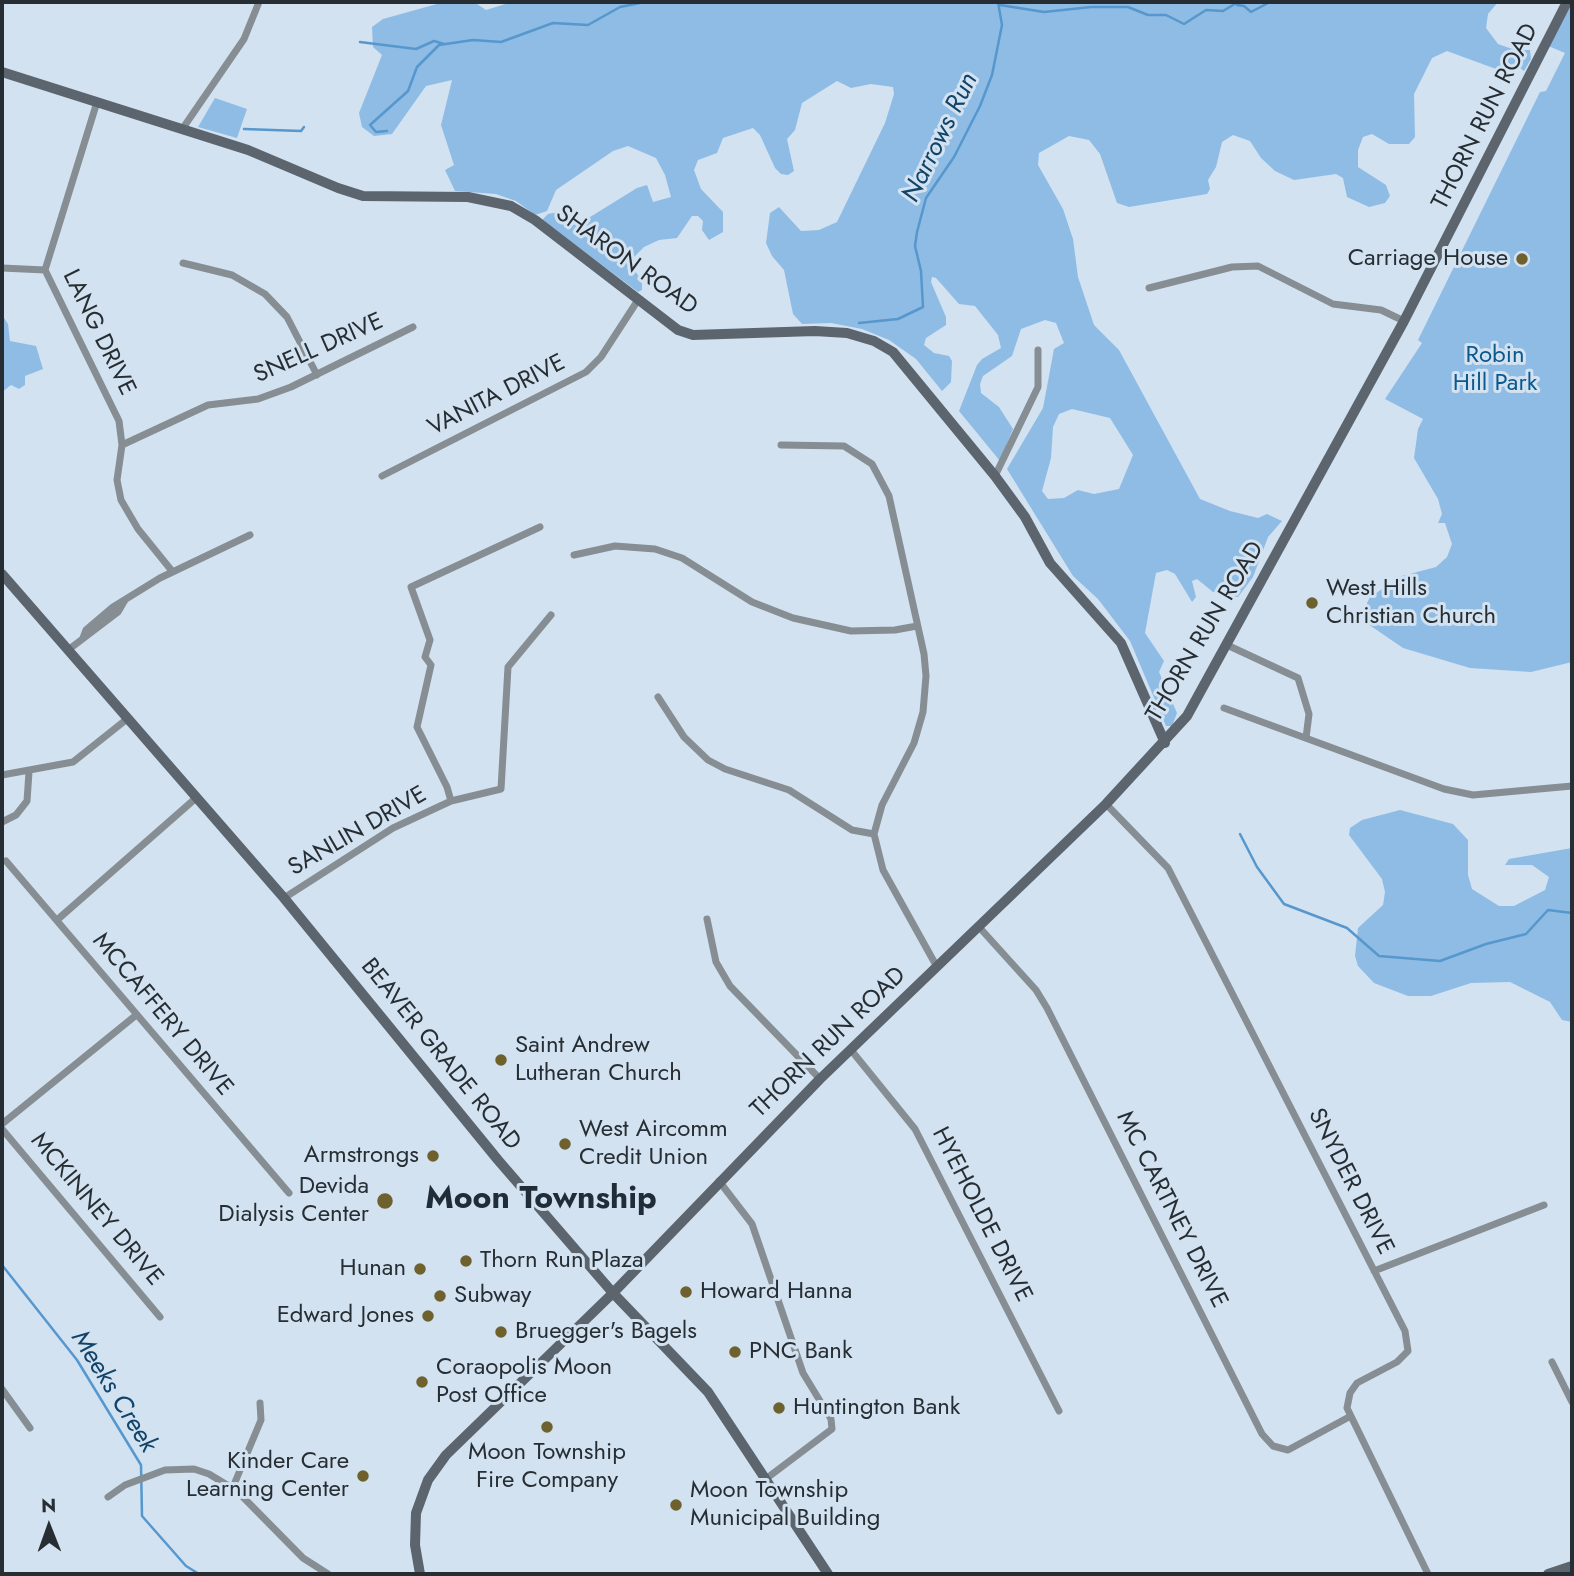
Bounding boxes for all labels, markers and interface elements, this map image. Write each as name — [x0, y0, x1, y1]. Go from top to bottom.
street label: THORN RUN ROAD — [1427, 19, 1545, 215]
water label: Narrows Run — [896, 68, 986, 208]
street label: SHARON ROAD — [550, 200, 702, 322]
place label: Carriage House — [1348, 245, 1508, 273]
marker: Carriage House — [1514, 251, 1530, 267]
street label: LANG DRIVE — [55, 265, 141, 401]
street label: SNELL DRIVE — [250, 308, 388, 390]
park label: Robin Hill Park — [1453, 342, 1537, 398]
street label: VANITA DRIVE — [424, 349, 570, 443]
street label: THORN RUN ROAD — [1141, 537, 1271, 727]
place label: West Hills Christian Church — [1326, 575, 1496, 631]
marker: West Hills Christian Church — [1304, 595, 1320, 611]
street label: SANLIN DRIVE — [284, 781, 432, 883]
street label: MCCAFFERY DRIVE — [85, 928, 239, 1102]
street label: BEAVER GRADE ROAD — [354, 953, 526, 1157]
street label: THORN RUN ROAD — [745, 962, 913, 1124]
place label: Saint Andrew Lutheran Church — [515, 1032, 682, 1088]
marker: Saint Andrew Lutheran Church — [493, 1052, 509, 1068]
street label: SNYDER DRIVE — [1301, 1104, 1399, 1260]
street label: MC CARTNEY DRIVE — [1109, 1107, 1233, 1313]
place label: West Aircomm Credit Union — [579, 1116, 728, 1172]
street label: HYEHOLDE DRIVE — [925, 1123, 1037, 1307]
street label: MCKINNEY DRIVE — [24, 1128, 168, 1292]
marker: West Aircomm Credit Union — [557, 1136, 573, 1152]
place label: Armstrongs — [304, 1142, 419, 1170]
marker: Armstrongs — [425, 1148, 441, 1164]
place label: Devida Dialysis Center — [218, 1173, 369, 1229]
district label: Moon Township — [425, 1181, 657, 1219]
marker: Devida Dialysis Center — [375, 1191, 395, 1211]
place label: Thorn Run Plaza — [480, 1247, 644, 1275]
marker: Thorn Run Plaza — [458, 1253, 474, 1269]
place label: Hunan — [339, 1255, 406, 1283]
marker: Hunan — [412, 1261, 428, 1277]
place label: Howard Hanna — [700, 1278, 852, 1306]
place label: Subway — [454, 1282, 531, 1310]
marker: Howard Hanna — [678, 1284, 694, 1300]
marker: Subway — [432, 1288, 448, 1304]
place label: Edward Jones — [277, 1302, 414, 1330]
marker: Edward Jones — [420, 1308, 436, 1324]
place label: Bruegger's Bagels — [515, 1318, 697, 1346]
marker: Bruegger's Bagels — [493, 1324, 509, 1340]
water label: Meeks Creek — [63, 1325, 163, 1459]
place label: PNC Bank — [749, 1338, 852, 1366]
marker: PNC Bank — [727, 1344, 743, 1360]
place label: Coraopolis Moon Post Office — [436, 1354, 612, 1410]
marker: Coraopolis Moon Post Office — [414, 1374, 430, 1390]
place label: Huntington Bank — [793, 1394, 960, 1422]
marker: Huntington Bank — [771, 1400, 787, 1416]
marker: Moon Township Fire Company — [539, 1419, 555, 1435]
place label: Moon Township Fire Company — [468, 1439, 626, 1495]
place label: Kinder Care Learning Center — [186, 1448, 349, 1504]
marker: Kinder Care Learning Center — [355, 1468, 371, 1484]
place label: Moon Township Municipal Building — [690, 1477, 880, 1533]
north arrow — [14, 1492, 84, 1562]
text: N — [41, 1492, 56, 1519]
marker: Moon Township Municipal Building — [668, 1497, 684, 1513]

